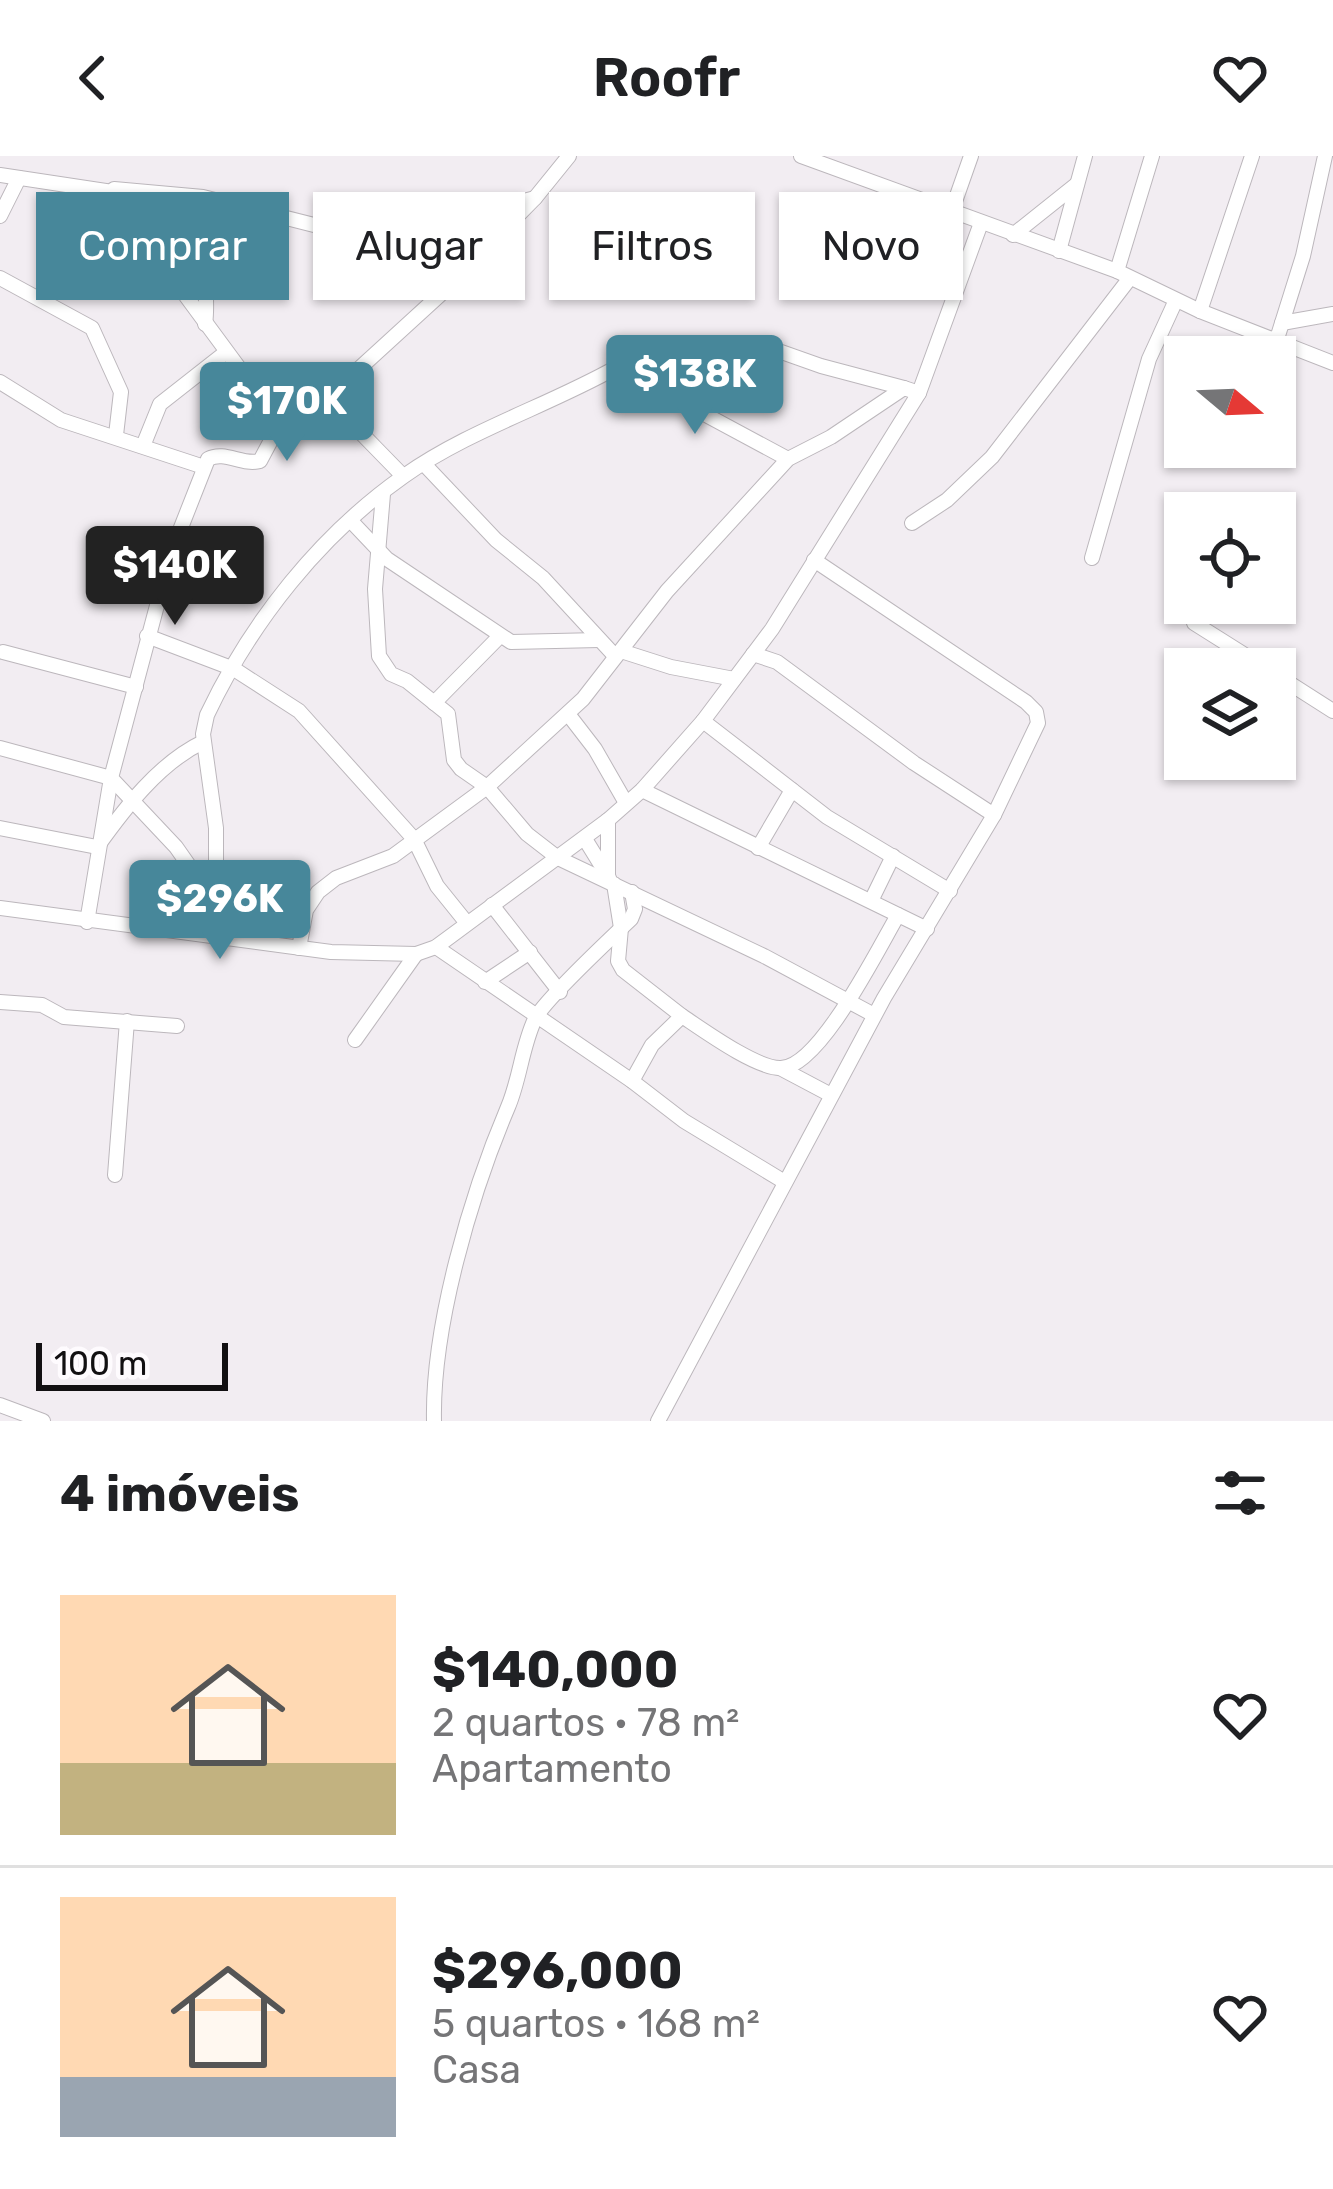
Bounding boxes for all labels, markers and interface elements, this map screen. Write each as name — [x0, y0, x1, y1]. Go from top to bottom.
icon: back — [60, 45, 126, 111]
icon: heart — [1207, 45, 1273, 111]
text: Roofr — [593, 46, 740, 110]
chip: Comprar — [36, 192, 289, 300]
chip: Alugar — [313, 192, 525, 300]
chip: Filtros — [549, 192, 755, 300]
chip: Novo — [779, 192, 963, 300]
pin: $138K — [611, 335, 779, 437]
north arrow — [1164, 336, 1296, 468]
map controls — [1164, 336, 1296, 780]
text: $138K — [633, 351, 757, 397]
pin: $170K — [203, 362, 371, 464]
text: $170K — [227, 378, 347, 424]
button: locate — [1164, 492, 1296, 624]
pin: $140K — [91, 526, 259, 628]
text: $140K — [113, 542, 237, 588]
button: layers — [1164, 648, 1296, 780]
pin: $296K — [136, 860, 304, 962]
text: $296K — [156, 876, 284, 922]
scale bar — [36, 1337, 228, 1390]
text: 100 m — [54, 1344, 147, 1383]
icon: filters — [1207, 1460, 1273, 1526]
text: 4 imóveis — [60, 1463, 300, 1524]
text: $140,000 — [432, 1639, 678, 1700]
icon: home — [156, 1643, 300, 1787]
icon: heart — [1207, 1682, 1273, 1748]
text: 2 quartos · 78 m² — [432, 1700, 739, 1746]
text: Apartamento — [432, 1746, 672, 1792]
text: $296,000 — [432, 1940, 683, 2001]
icon: home — [156, 1945, 300, 2089]
icon: heart — [1207, 1984, 1273, 2050]
text: 5 quartos · 168 m² — [432, 2001, 760, 2047]
text: Casa — [432, 2047, 521, 2093]

